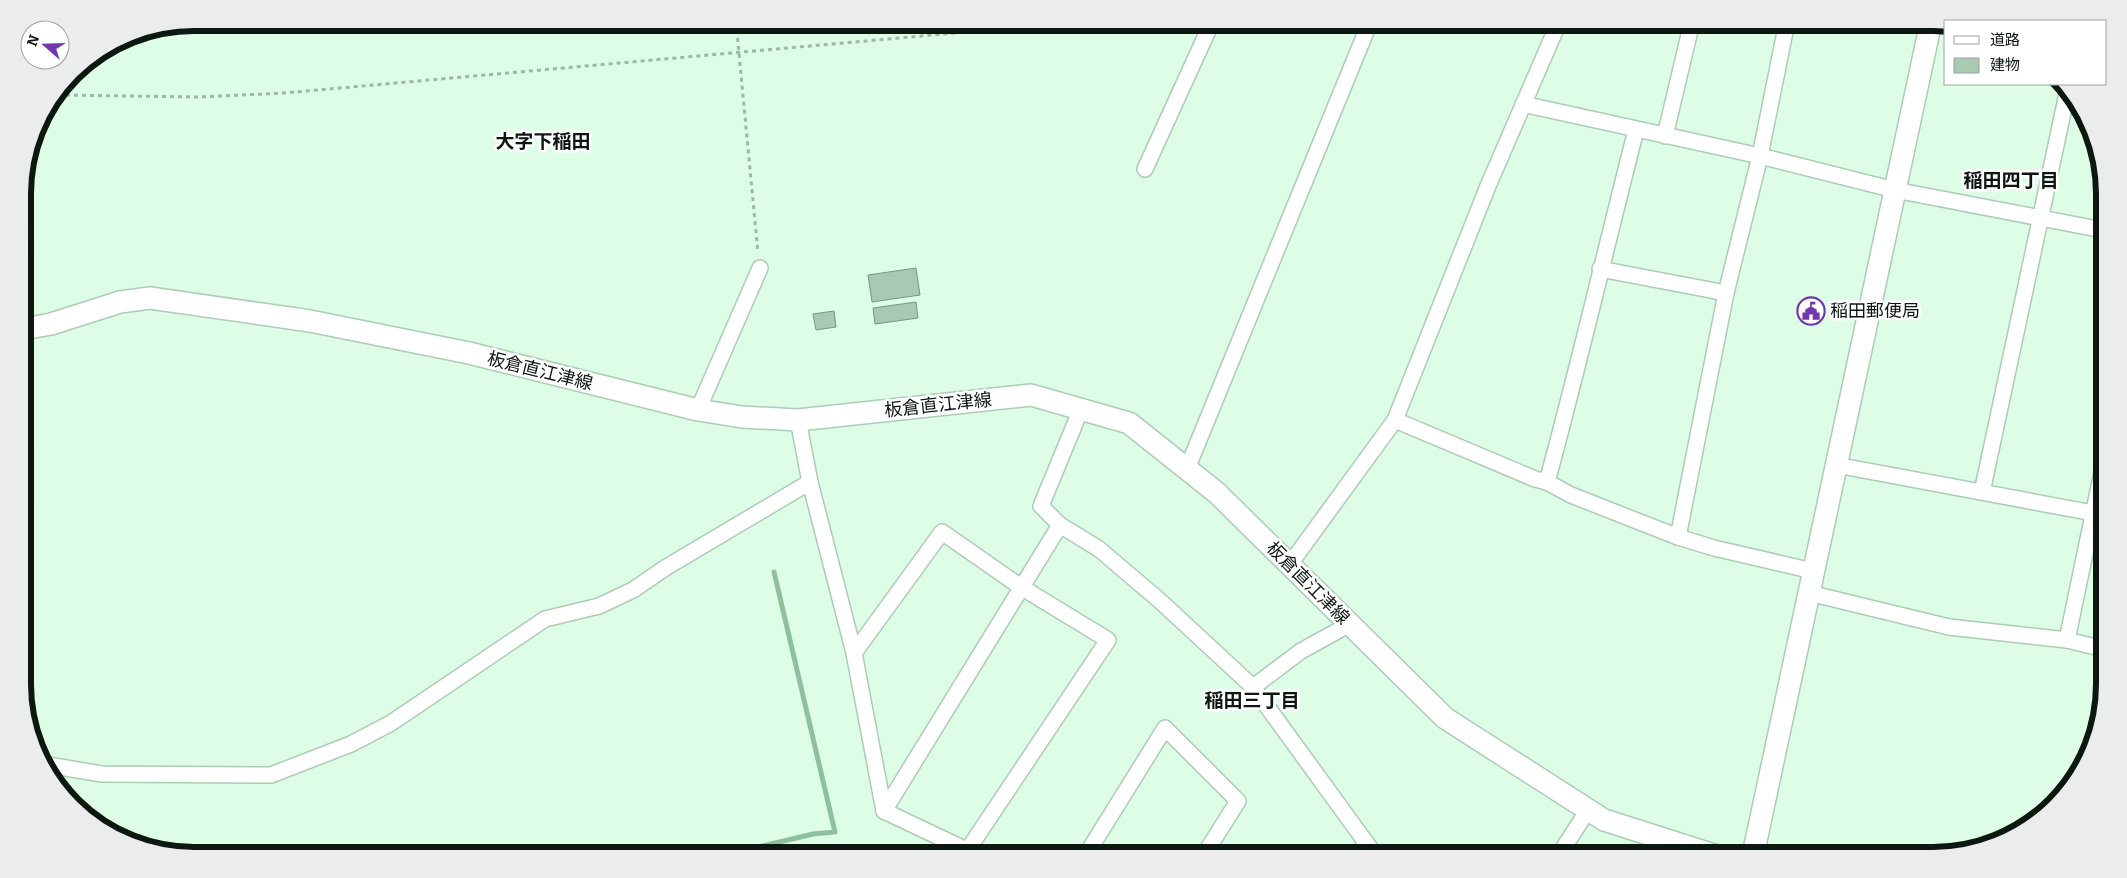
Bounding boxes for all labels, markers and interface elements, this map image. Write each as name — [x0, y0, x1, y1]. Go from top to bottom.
north arrow — [20, 20, 70, 70]
legend — [1944, 20, 2107, 85]
text: 道路 — [1990, 31, 2020, 49]
text: N — [23, 33, 43, 49]
text: 建物 — [1990, 56, 2020, 74]
district label: 大字下稲田 — [495, 130, 591, 153]
district label: 稲田四丁目 — [1963, 169, 2059, 192]
public building icon: 稲田郵便局 — [1796, 296, 1826, 326]
place label: 稲田郵便局 — [1830, 300, 1920, 322]
street label: 板倉直江津線 — [485, 347, 595, 395]
street label: 板倉直江津線 — [883, 388, 993, 422]
street label: 板倉直江津線 — [1262, 537, 1354, 629]
district label: 稲田三丁目 — [1204, 689, 1300, 712]

